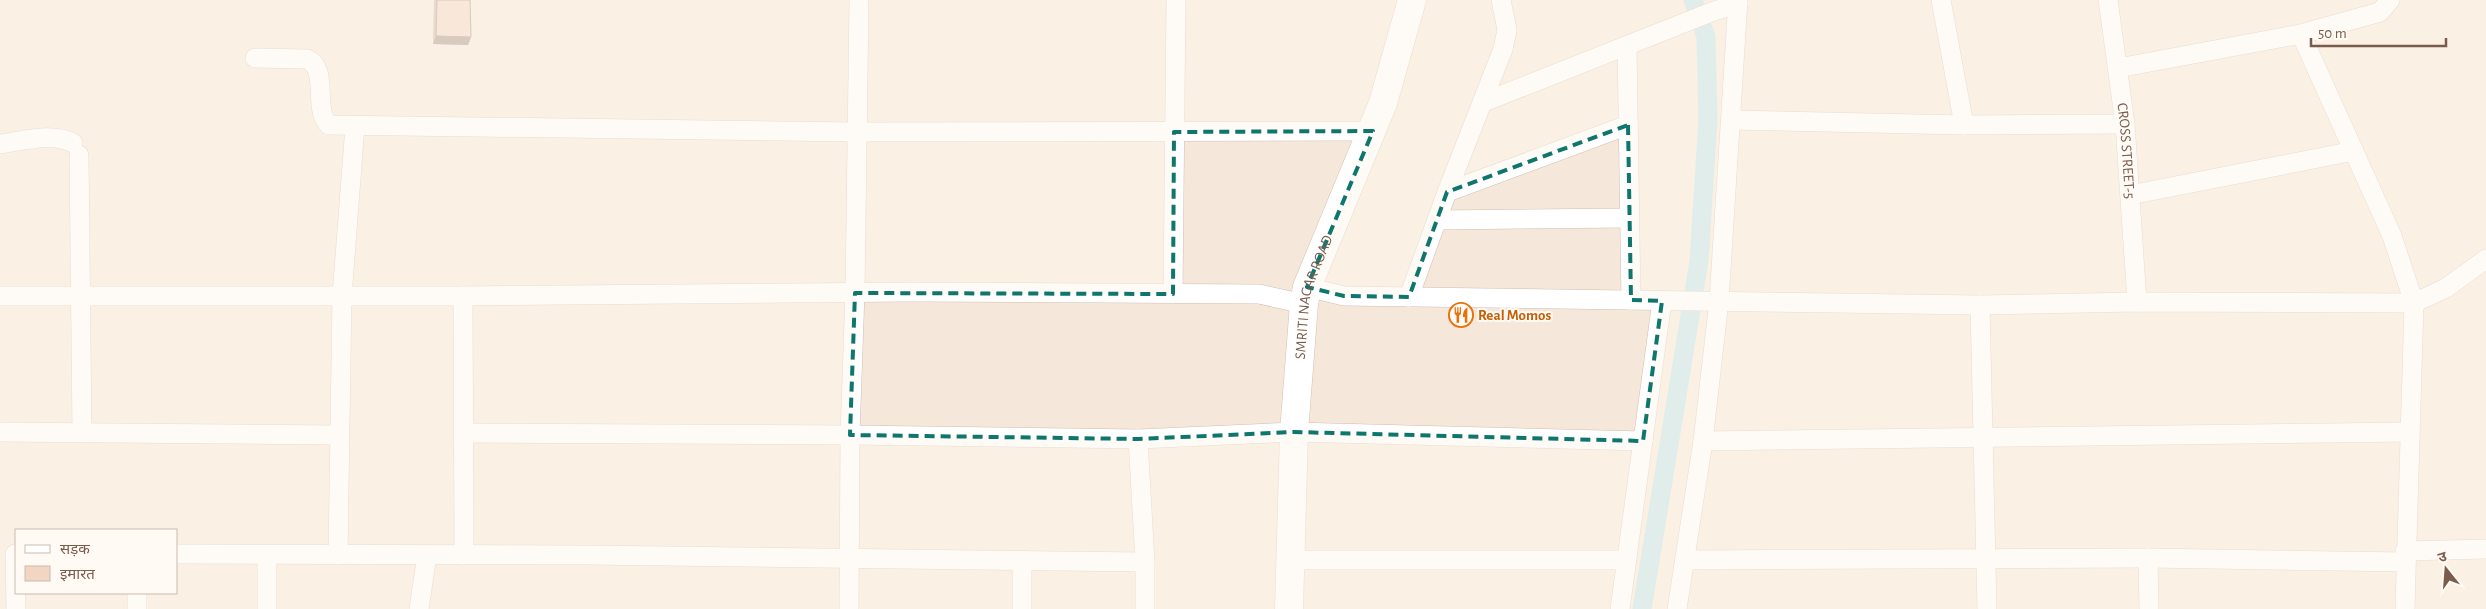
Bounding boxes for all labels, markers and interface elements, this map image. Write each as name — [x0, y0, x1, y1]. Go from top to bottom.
scale bar — [2311, 15, 2446, 47]
text: 50 m — [2318, 26, 2347, 41]
street label: CROSS STREET-5 — [2115, 102, 2138, 199]
street label: SMRITI NAGAR ROAD — [1292, 233, 1335, 360]
restaurant icon: Real Momos — [1448, 302, 1474, 328]
place label: Real Momos — [1478, 308, 1551, 323]
legend — [15, 529, 178, 594]
text: सड़क — [60, 542, 90, 557]
north arrow — [2421, 544, 2471, 594]
text: उ — [2437, 549, 2449, 565]
text: इमारत — [60, 567, 95, 582]

